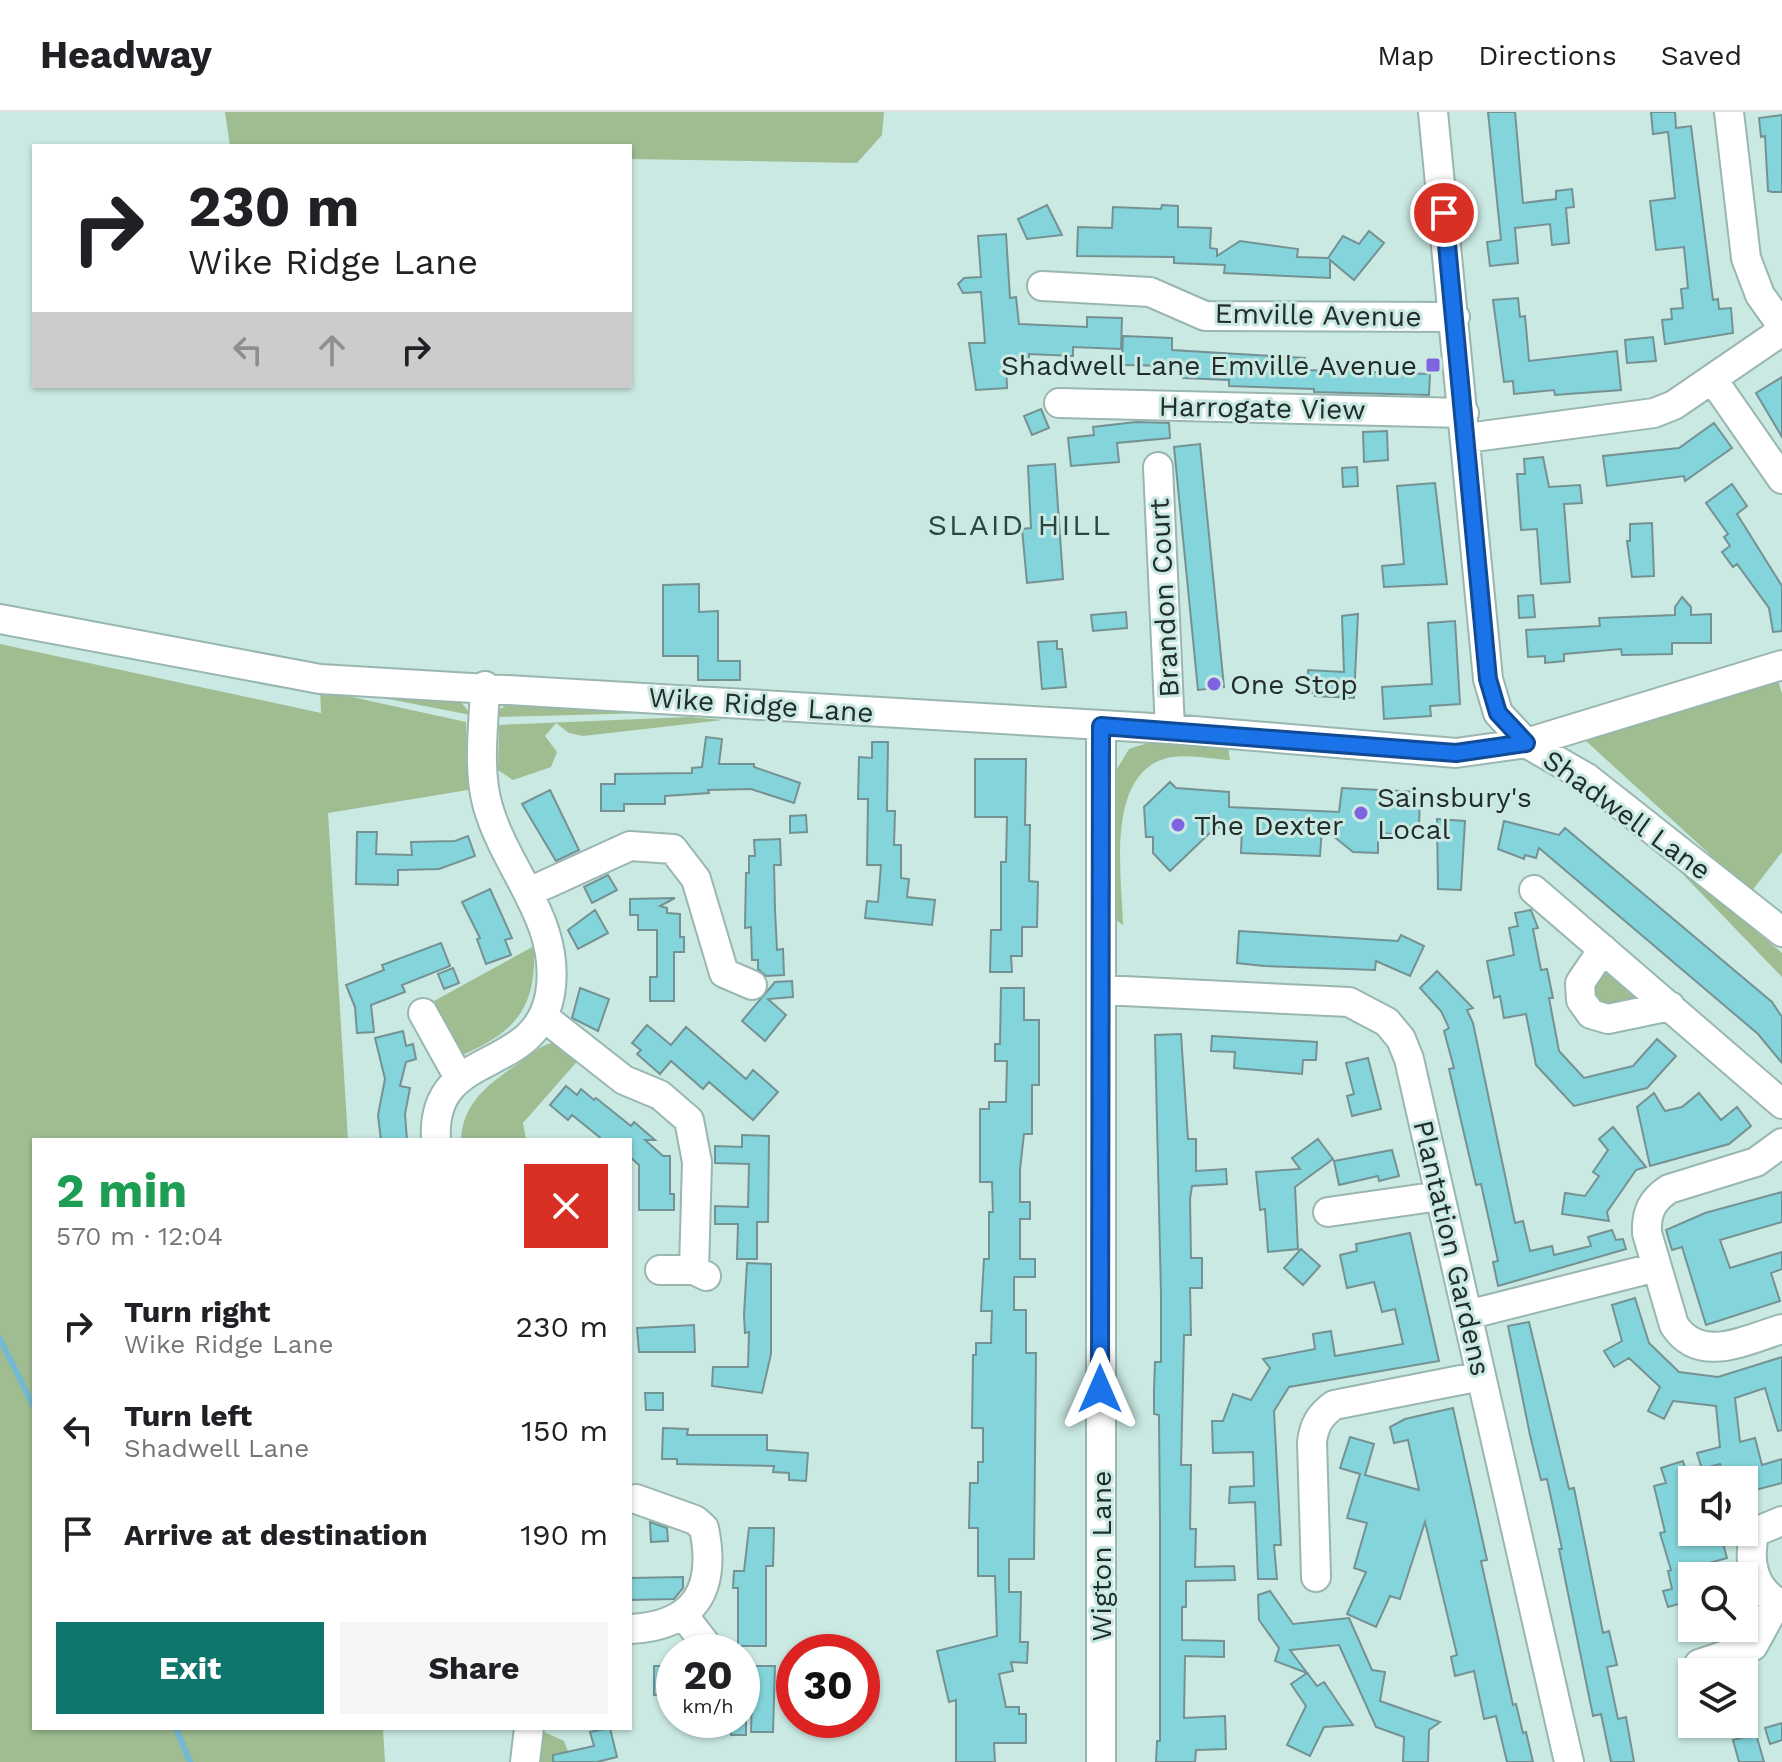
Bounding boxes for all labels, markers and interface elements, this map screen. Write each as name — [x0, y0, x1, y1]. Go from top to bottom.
text: Headway — [40, 33, 212, 77]
text: Map — [1377, 39, 1434, 72]
text: Directions — [1478, 39, 1617, 72]
text: Saved — [1661, 39, 1742, 72]
text: 230 m — [188, 174, 359, 240]
icon: right — [56, 176, 160, 280]
pin — [1410, 179, 1478, 247]
icon: arrive — [1422, 191, 1466, 235]
text: Wike Ridge Lane — [188, 241, 478, 283]
street label: Emville Avenue — [1214, 297, 1422, 333]
icon: left — [226, 328, 270, 372]
icon: ahead — [310, 328, 354, 372]
icon: right — [394, 328, 438, 372]
place label: Shadwell Lane Emville Avenue — [1001, 349, 1417, 382]
marker: Shadwell Lane Emville Avenue — [1424, 356, 1442, 374]
street label: Harrogate View — [1158, 390, 1366, 426]
street label: Brandon Court — [1142, 497, 1186, 698]
district label: SLAID HILL — [928, 507, 1112, 542]
place label: One Stop — [1230, 668, 1358, 701]
marker: One Stop — [1205, 675, 1223, 693]
street label: Wike Ridge Lane — [647, 681, 875, 729]
street label: Shadwell Lane — [1537, 743, 1717, 887]
place label: Sainsbury's Local — [1377, 781, 1532, 846]
marker: Sainsbury's Local — [1352, 804, 1370, 822]
place label: The Dexter — [1194, 809, 1343, 842]
marker: The Dexter — [1169, 816, 1187, 834]
street label: Plantation Gardens — [1407, 1117, 1497, 1379]
text: 2 min — [56, 1162, 187, 1219]
button: close — [524, 1164, 608, 1248]
text: 570 m · 12:04 — [56, 1221, 223, 1251]
text: Turn right — [124, 1294, 270, 1329]
icon: right — [56, 1304, 100, 1348]
text: 230 m — [516, 1309, 608, 1344]
text: Wike Ridge Lane — [124, 1329, 333, 1359]
position arrow — [1058, 1347, 1142, 1431]
text: Turn left — [124, 1398, 252, 1433]
icon: left — [56, 1408, 100, 1452]
text: 150 m — [521, 1413, 608, 1448]
text: Shadwell Lane — [124, 1433, 309, 1463]
map controls — [1678, 1466, 1758, 1738]
button: sound — [1678, 1466, 1758, 1546]
street label: Wigton Lane — [1085, 1471, 1118, 1641]
icon: arrive — [56, 1512, 100, 1556]
text: Arrive at destination — [124, 1517, 428, 1552]
text: 190 m — [520, 1517, 608, 1552]
button: search — [1678, 1562, 1758, 1642]
button: Exit — [56, 1622, 324, 1714]
button: Share — [340, 1622, 608, 1714]
speed limit sign: 30 — [776, 1634, 880, 1738]
text: 20 — [683, 1652, 733, 1699]
button: layers — [1678, 1658, 1758, 1738]
text: km/h — [682, 1694, 734, 1718]

